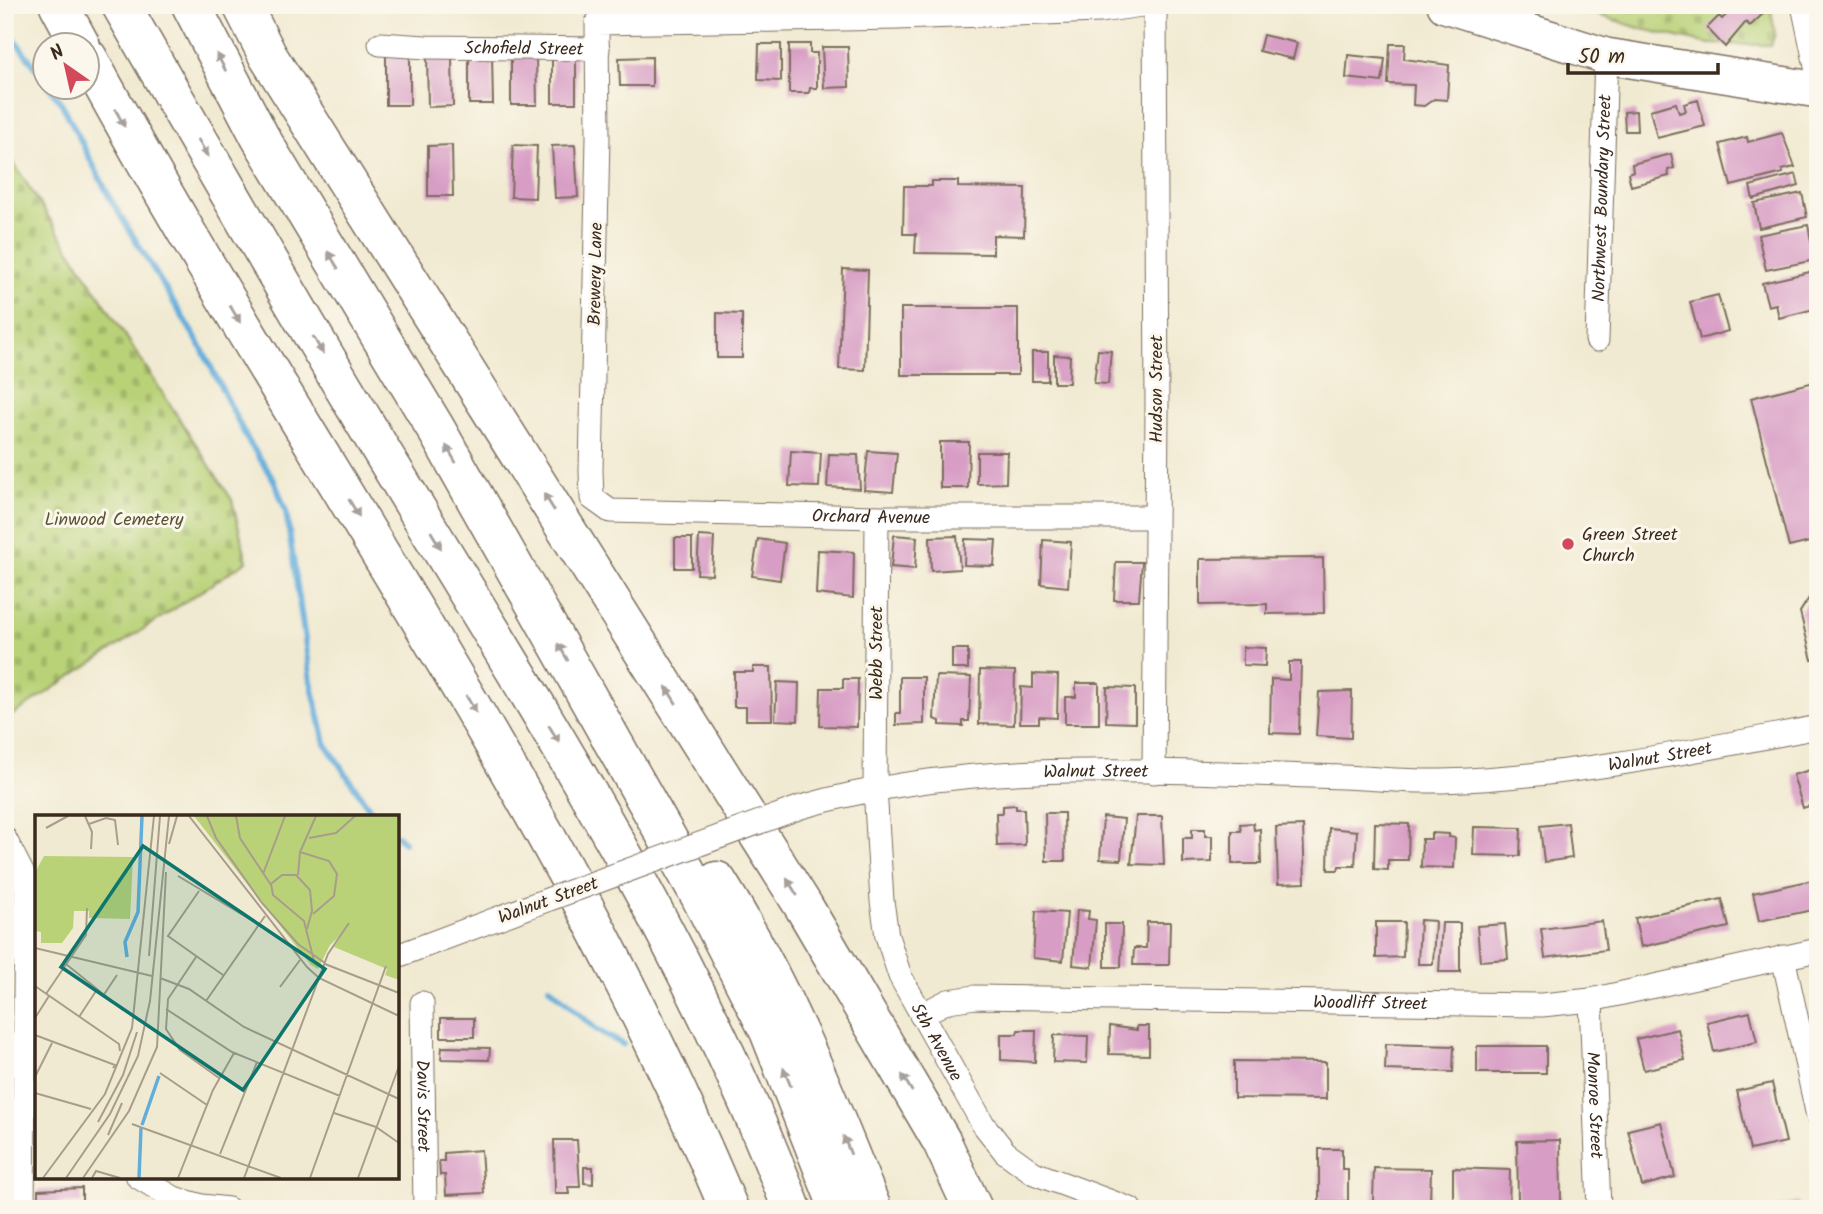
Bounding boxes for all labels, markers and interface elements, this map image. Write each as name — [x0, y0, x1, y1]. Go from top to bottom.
north arrow — [32, 32, 102, 102]
scale bar — [1568, 32, 1718, 76]
street label: Schofield Street — [464, 34, 585, 65]
text: N — [44, 38, 71, 69]
text: 50 m — [1578, 41, 1625, 74]
one-way arrow — [215, 52, 226, 72]
street label: Northwest Boundary Street — [1585, 93, 1621, 302]
one-way arrow — [114, 108, 126, 128]
one-way arrow — [197, 139, 210, 158]
street label: Brewery Lane — [581, 222, 612, 326]
one-way arrow — [327, 250, 340, 269]
one-way arrow — [229, 305, 242, 324]
street label: Hudson Street — [1143, 334, 1172, 443]
one-way arrow — [312, 336, 324, 355]
one-way arrow — [445, 445, 457, 464]
one-way arrow — [542, 493, 555, 512]
one-way arrow — [347, 499, 360, 518]
street label: Orchard Avenue — [812, 503, 930, 533]
park label: Linwood Cemetery — [44, 506, 184, 535]
place label: Green Street Church — [1582, 521, 1679, 571]
one-way arrow — [429, 530, 442, 549]
marker: Green Street Church — [1560, 536, 1576, 552]
street label: Webb Street — [863, 605, 892, 700]
one-way arrow — [557, 643, 569, 662]
one-way arrow — [664, 685, 677, 704]
one-way arrow — [465, 694, 477, 713]
one-way arrow — [547, 725, 560, 744]
street label: Walnut Street — [1606, 734, 1716, 781]
street label: Walnut Street — [1043, 758, 1150, 788]
inset map — [35, 815, 399, 1179]
street label: Walnut Street — [494, 869, 604, 933]
one-way arrow — [785, 878, 798, 897]
street label: Woodliff Street — [1313, 989, 1429, 1019]
street label: 5th Avenue — [902, 998, 969, 1087]
street label: Monroe Street — [1577, 1051, 1610, 1160]
street label: Davis Street — [407, 1060, 437, 1154]
one-way arrow — [781, 1067, 793, 1087]
one-way arrow — [901, 1074, 913, 1093]
one-way arrow — [841, 1135, 852, 1156]

